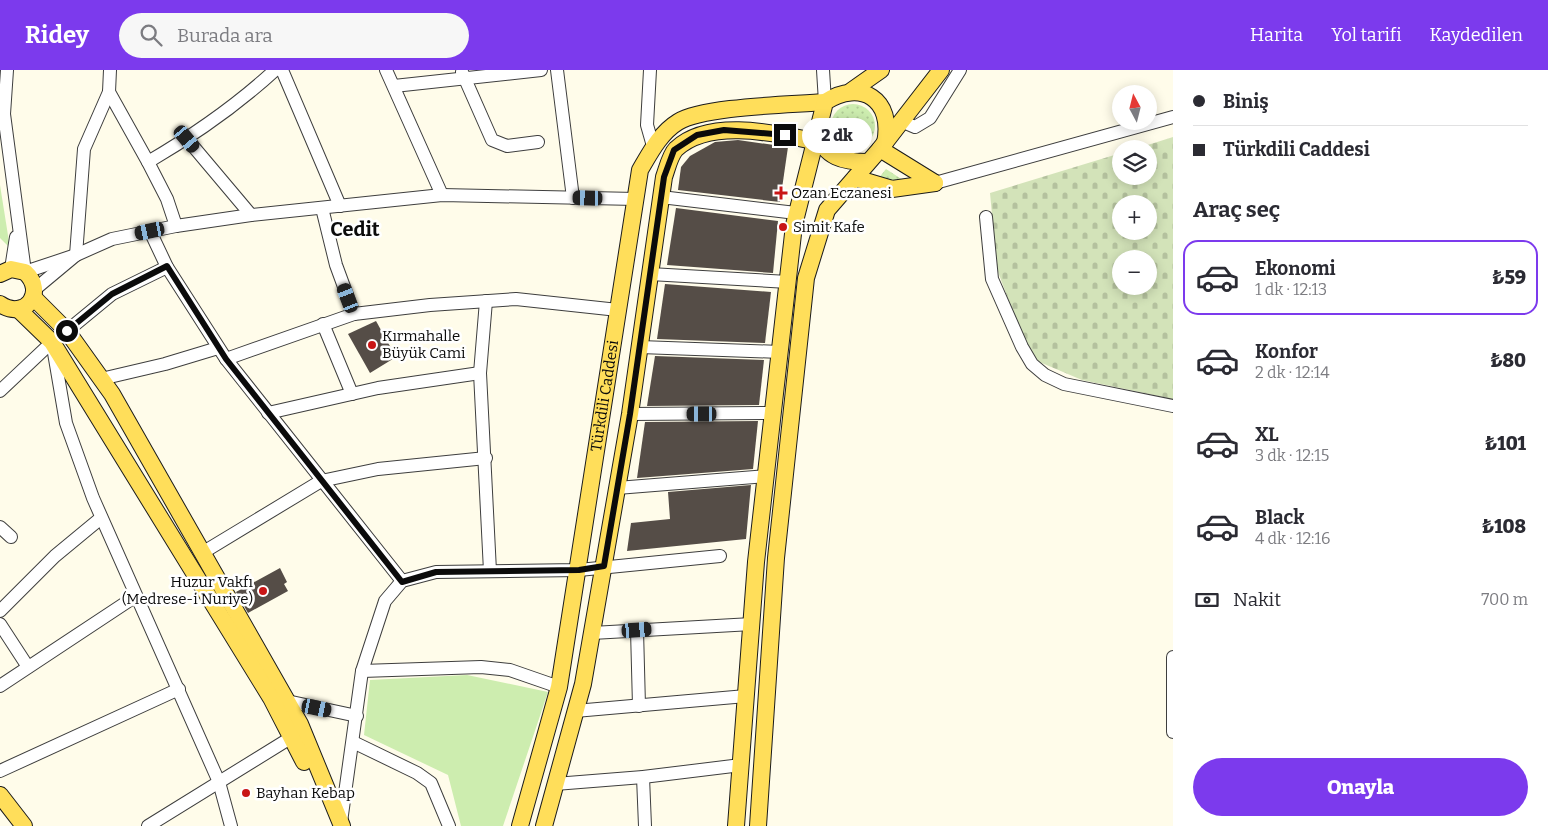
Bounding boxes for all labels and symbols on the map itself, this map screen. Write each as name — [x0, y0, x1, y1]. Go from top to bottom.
north arrow — [1112, 85, 1158, 130]
callout: 2 dk — [802, 118, 872, 152]
car — [171, 123, 202, 155]
route end — [774, 124, 796, 146]
place label: Ozan Eczanesi — [791, 184, 892, 202]
marker: Ozan Eczanesi — [775, 187, 787, 199]
car — [572, 190, 603, 206]
district label: Cedit — [330, 217, 380, 241]
place label: Simit Kafe — [793, 218, 865, 236]
car — [133, 221, 166, 241]
marker: Simit Kafe — [777, 221, 789, 233]
car — [335, 281, 360, 315]
route start — [56, 320, 78, 342]
place label: Kırmahalle Büyük Cami — [382, 327, 466, 362]
street label: Türkdili Caddesi — [587, 338, 622, 453]
marker: Kırmahalle Büyük Cami — [366, 339, 378, 351]
car — [687, 407, 717, 422]
place label: Huzur Vakfı (Medrese-i Nuriye) — [122, 573, 254, 608]
marker: Huzur Vakfı (Medrese-i Nuriye) — [257, 585, 269, 597]
car — [621, 621, 652, 639]
car — [300, 698, 333, 718]
place label: Bayhan Kebap — [256, 784, 355, 802]
marker: Bayhan Kebap — [240, 787, 252, 799]

